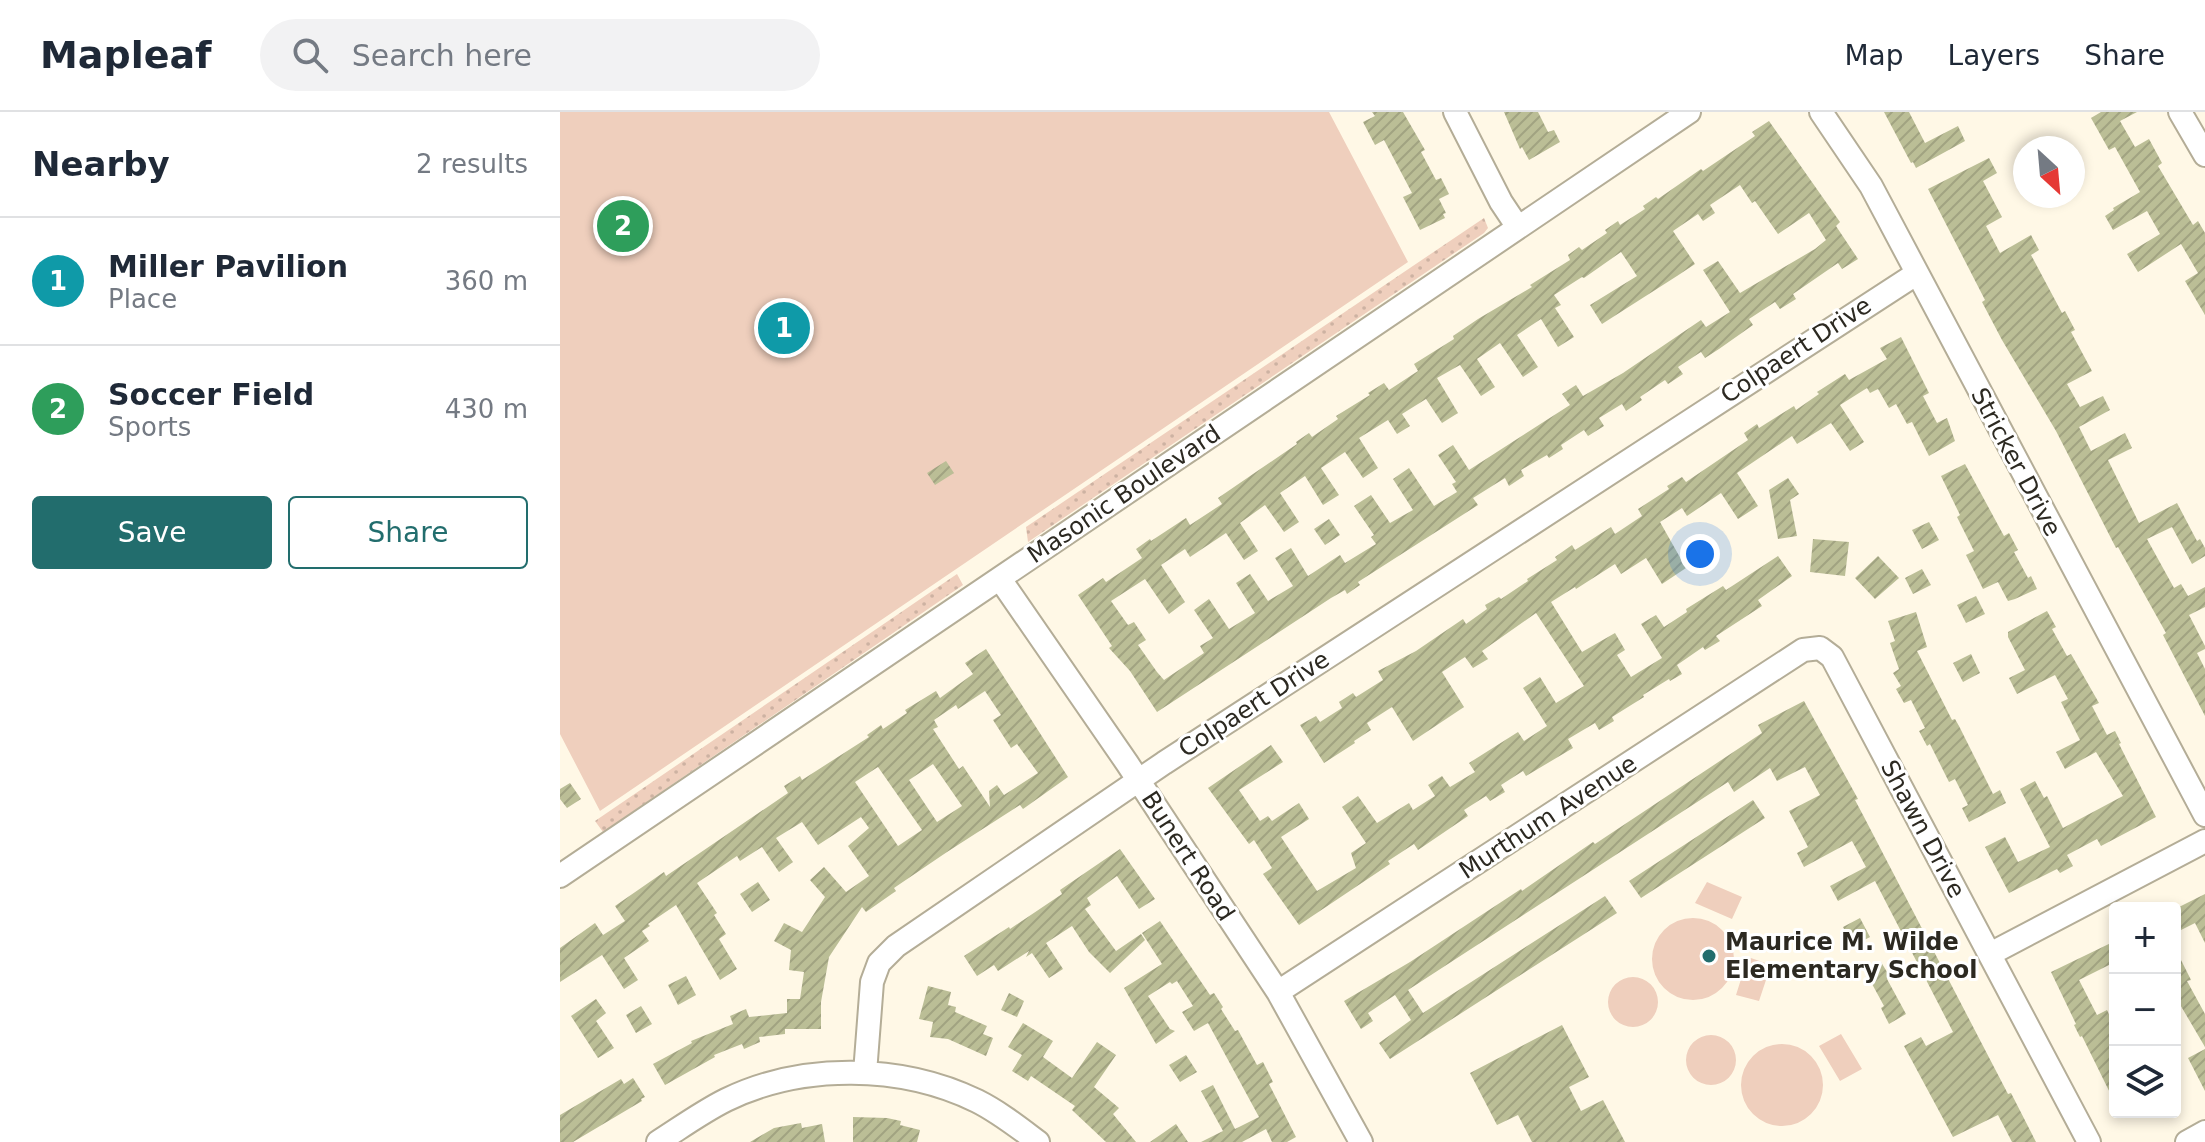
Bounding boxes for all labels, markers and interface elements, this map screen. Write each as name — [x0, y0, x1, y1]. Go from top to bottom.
search box — [260, 19, 820, 91]
text: Mapleaf — [40, 33, 212, 77]
icon: search — [288, 33, 332, 77]
text: Search here — [352, 38, 532, 73]
text: Map — [1844, 39, 1904, 72]
text: Layers — [1948, 39, 2040, 72]
text: Share — [2084, 39, 2165, 72]
north arrow — [2013, 136, 2085, 208]
text: Nearby — [32, 144, 170, 184]
text: 2 results — [416, 149, 528, 179]
pin: 2 — [597, 196, 649, 256]
text: Miller Pavilion — [108, 249, 348, 284]
text: 1 — [49, 266, 67, 296]
text: 360 m — [445, 266, 528, 296]
text: Place — [108, 284, 177, 314]
street label: Colpaert Drive — [1716, 291, 1876, 409]
pin: 1 — [758, 298, 810, 358]
text: Soccer Field — [108, 377, 314, 412]
street label: Stricker Drive — [1965, 383, 2067, 541]
text: 2 — [49, 394, 67, 424]
text: 430 m — [445, 394, 528, 424]
text: Sports — [108, 412, 191, 442]
street label: Masonic Boulevard — [1022, 419, 1226, 569]
button: Save — [32, 496, 272, 569]
button: Share — [288, 496, 528, 569]
your location — [1680, 534, 1720, 574]
street label: Colpaert Drive — [1174, 645, 1334, 763]
street label: Murthum Avenue — [1454, 749, 1642, 885]
street label: Shawn Drive — [1875, 755, 1971, 903]
street label: Bunert Road — [1136, 786, 1240, 926]
map controls — [2109, 902, 2181, 1118]
button: + — [2109, 902, 2181, 974]
place label: Maurice M. Wilde Elementary School — [1725, 928, 1978, 984]
marker: Maurice M. Wilde Elementary School — [1700, 947, 1718, 965]
button: − — [2109, 974, 2181, 1046]
button: layers — [2109, 1046, 2181, 1118]

